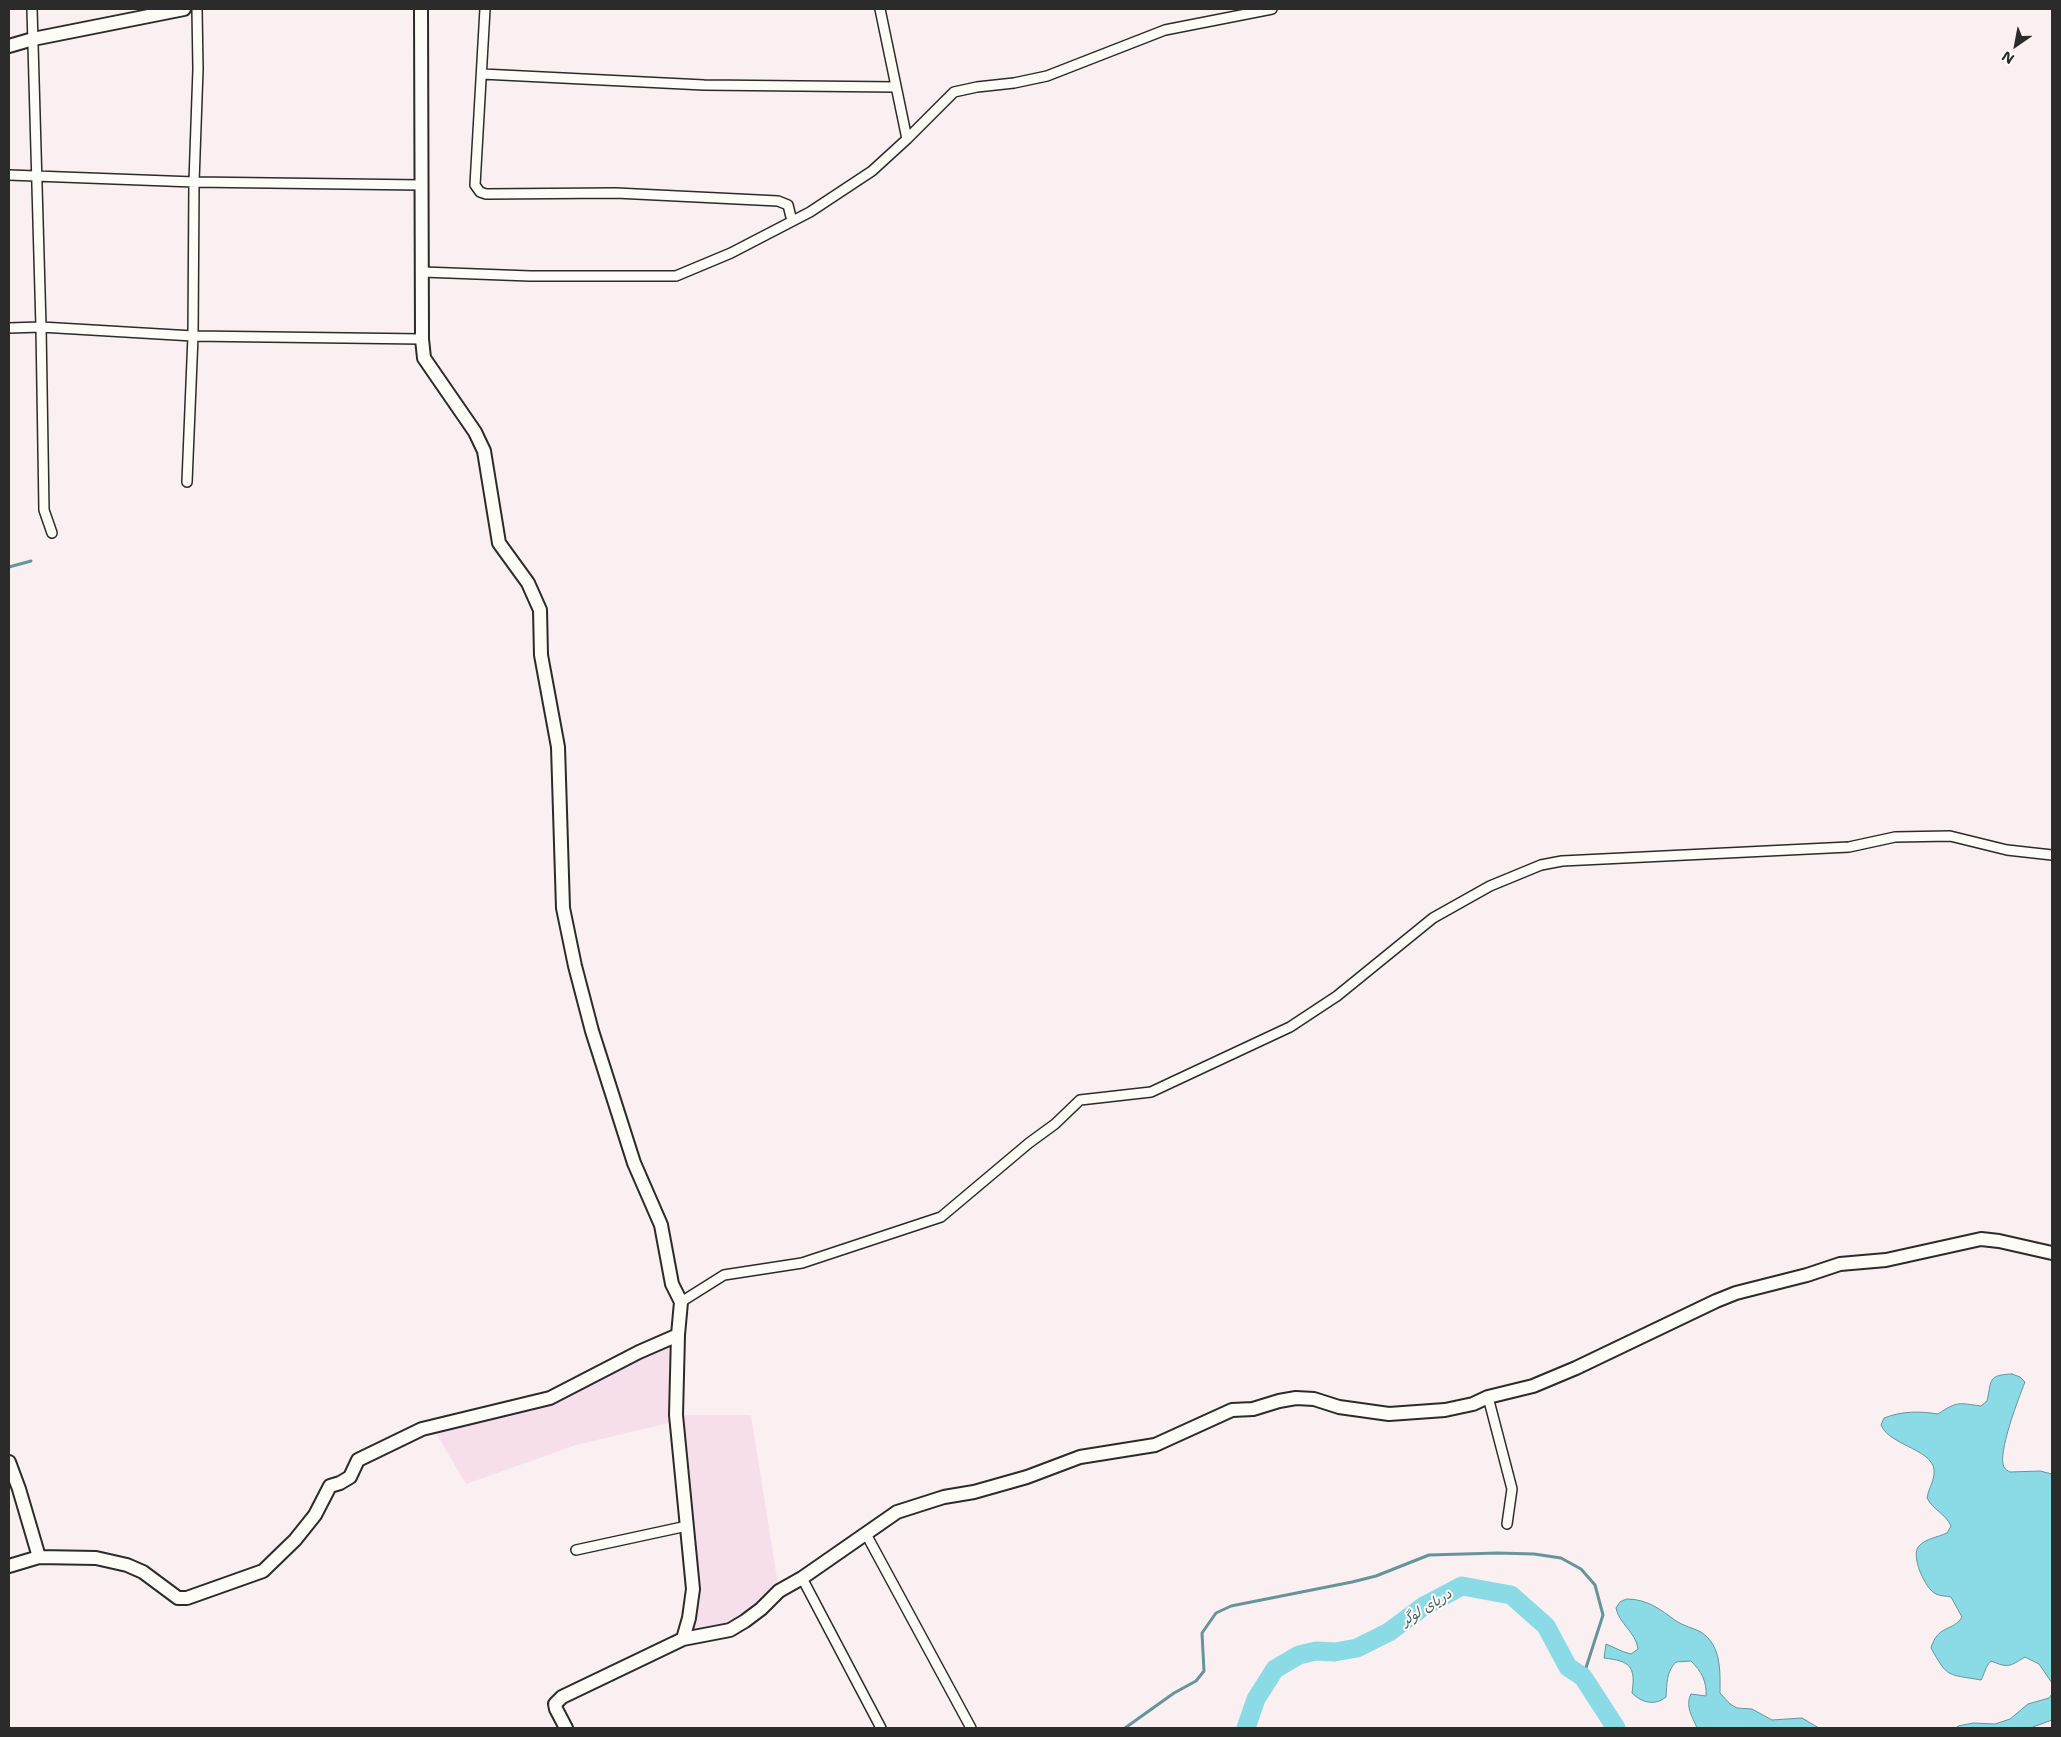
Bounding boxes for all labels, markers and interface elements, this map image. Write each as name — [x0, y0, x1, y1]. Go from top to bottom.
north arrow — [1991, 20, 2041, 70]
text: N — [1998, 47, 2017, 68]
water label: دریای لوگر — [1399, 1586, 1455, 1630]

